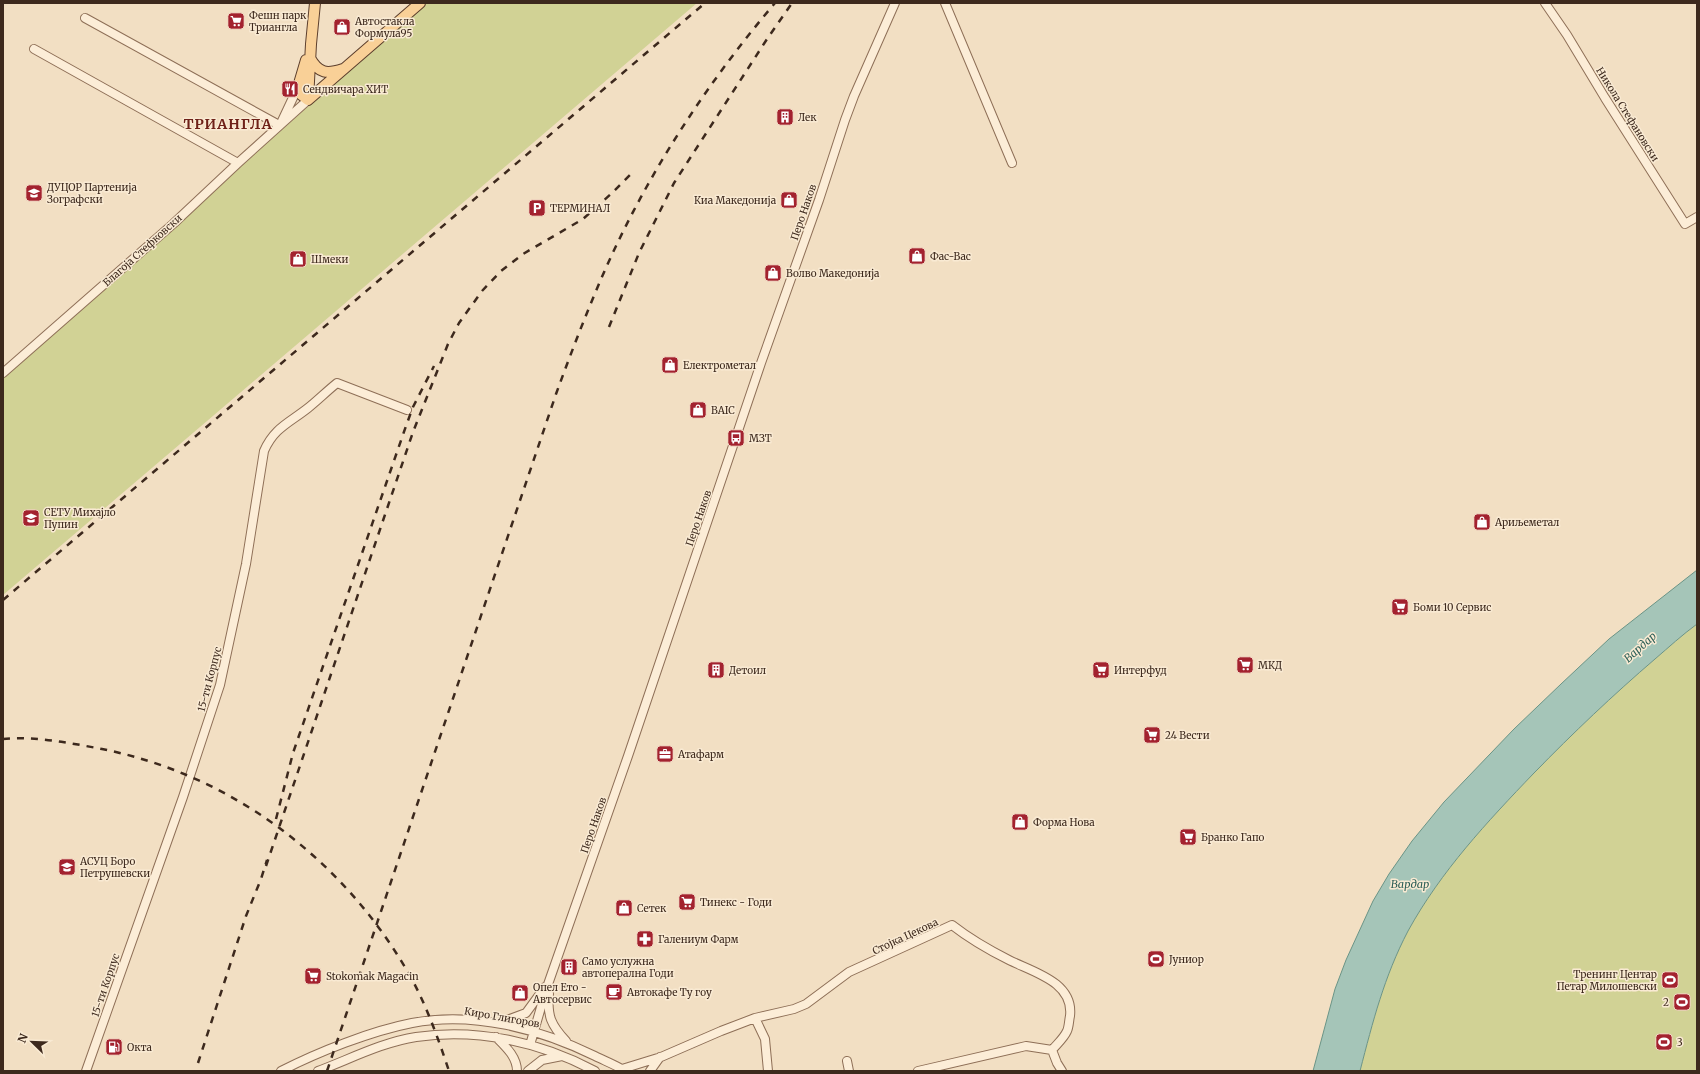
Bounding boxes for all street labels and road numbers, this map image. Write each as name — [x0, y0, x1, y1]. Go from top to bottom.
street label: Никола Стефановски — [1593, 65, 1662, 164]
street label: Перо Наков — [788, 182, 819, 242]
street label: Благоја Стефковски — [100, 211, 185, 289]
street label: Перо Наков — [683, 488, 714, 548]
street label: 15-ти Корпус — [195, 645, 224, 713]
street label: Перо Наков — [578, 795, 609, 855]
street label: Стојка Цекова — [870, 915, 941, 957]
street label: 15-ти Корпус — [88, 952, 122, 1019]
street label: Киро Глигоров — [463, 1004, 541, 1031]

